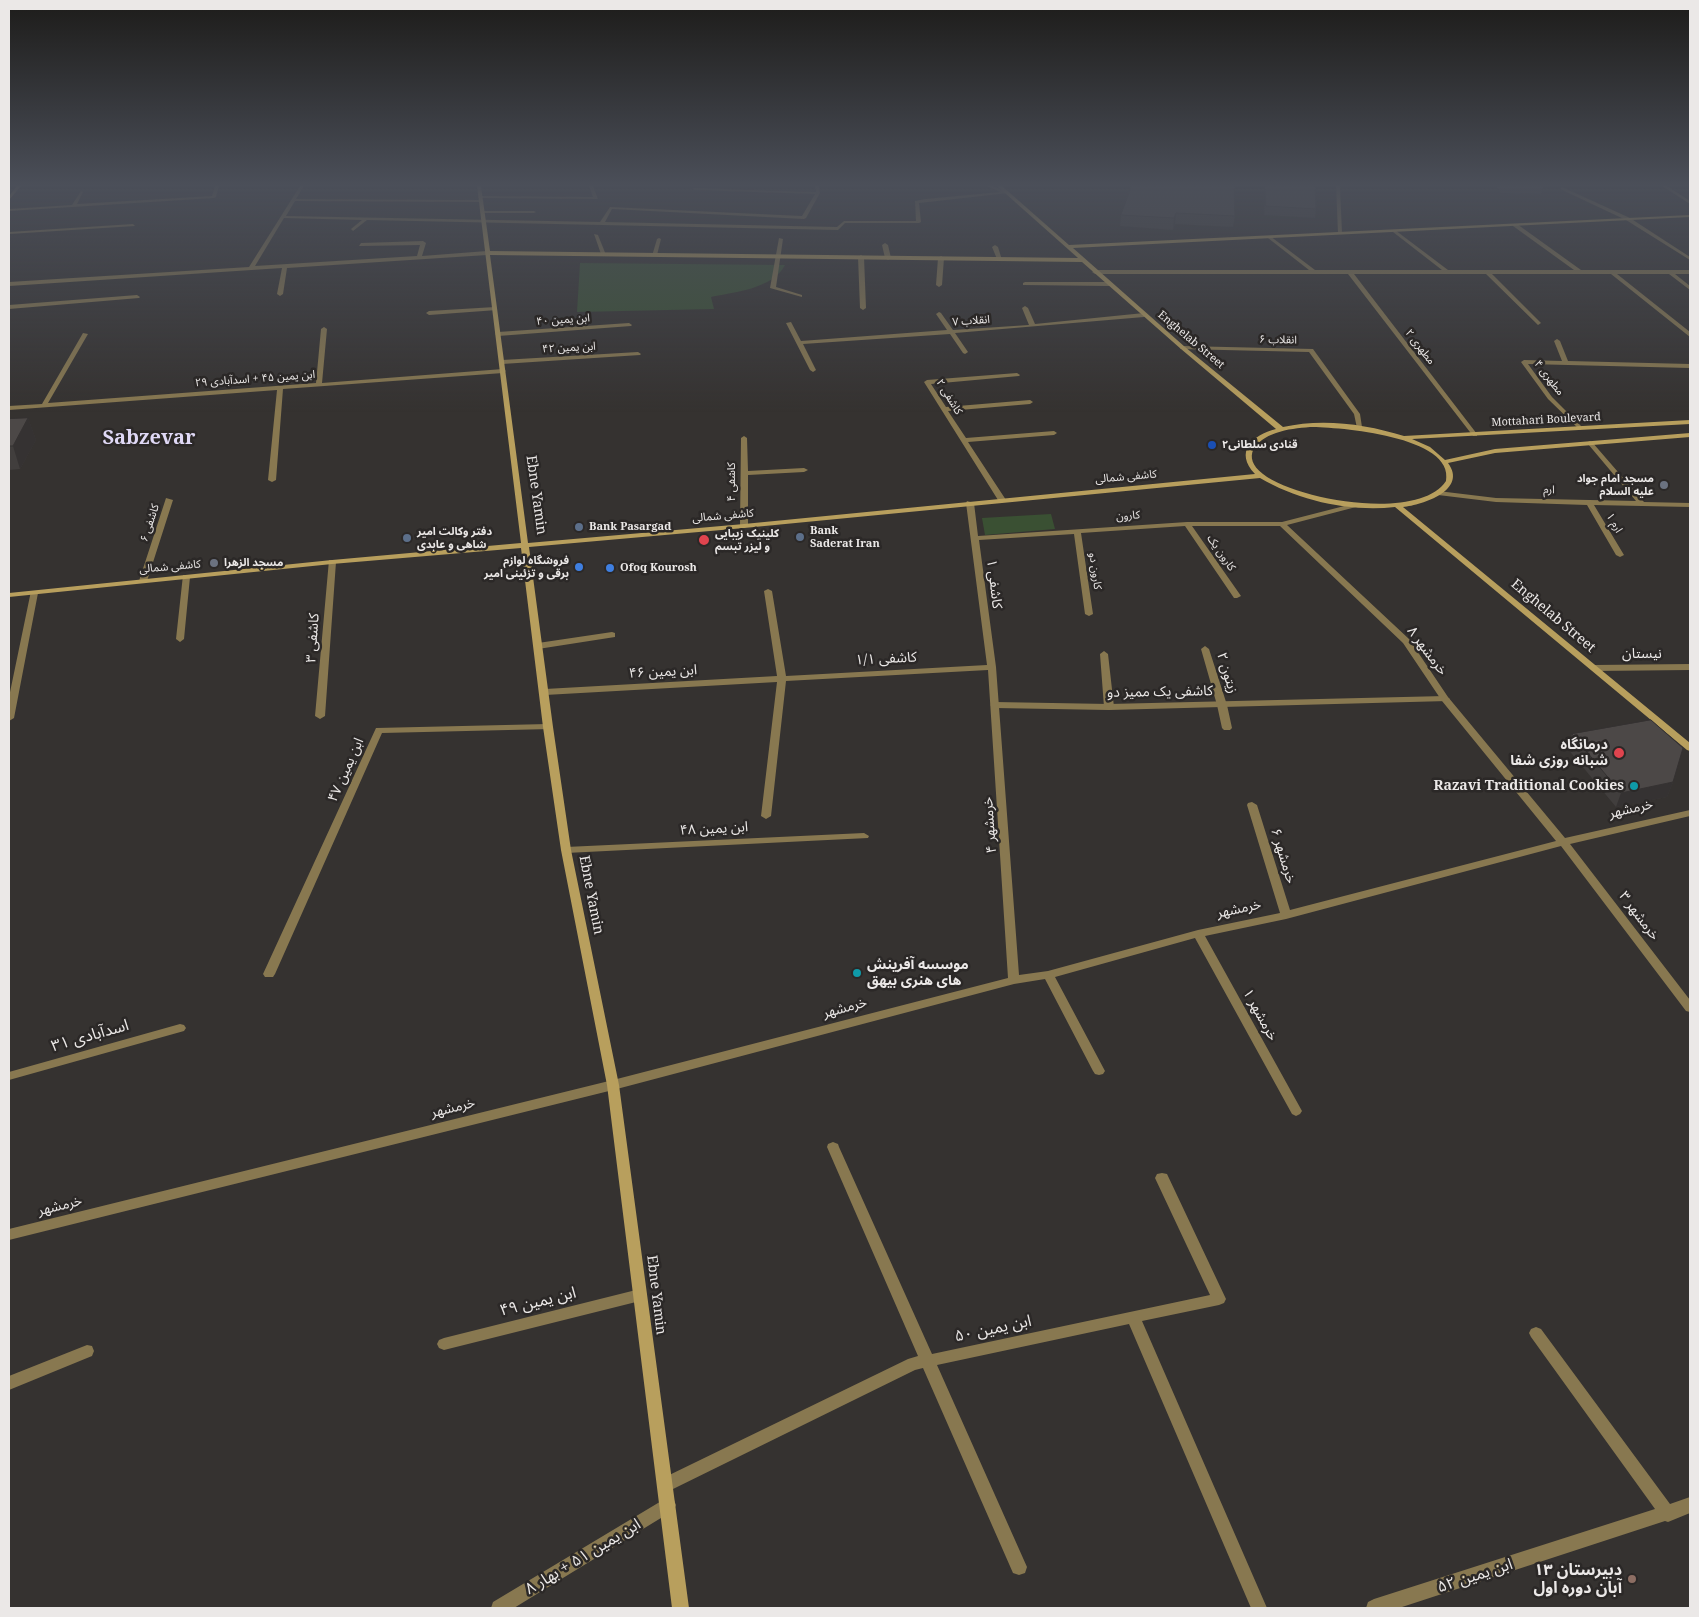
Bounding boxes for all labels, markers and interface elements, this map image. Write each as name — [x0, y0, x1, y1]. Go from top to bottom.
street label: Enghelab Street — [1155, 308, 1227, 372]
street label: ابن یمین ۴۰ — [536, 312, 590, 328]
street label: انقلاب ۷ — [952, 313, 990, 329]
street label: مطهری ۲ — [1402, 327, 1438, 367]
street label: انقلاب ۶ — [1259, 333, 1297, 347]
street label: ابن یمین ۴۲ — [542, 340, 596, 356]
street label: مطهری ۴ — [1531, 358, 1567, 398]
street label: ابن یمین ۴۵ + اسدآبادی ۲۹ — [194, 368, 316, 390]
street label: کاشفی ۲ — [933, 377, 965, 417]
street label: Mottahari Boulevard — [1491, 411, 1601, 429]
district label: Sabzevar — [102, 426, 196, 450]
place label: قنادی سلطانی۲ — [1222, 438, 1298, 452]
marker: قنادی سلطانی۲ — [1206, 439, 1218, 451]
street label: Ebne Yamin — [522, 454, 550, 536]
street label: کاشفی ۴ — [725, 462, 739, 502]
street label: کاشفی شمالی — [1095, 468, 1157, 486]
place label: مسجد امام جواد علیه السلام — [1577, 472, 1654, 498]
marker: مسجد امام جواد علیه السلام — [1658, 479, 1670, 491]
street label: ارم — [1543, 483, 1555, 497]
street label: کاشفی ۶ — [138, 502, 162, 544]
street label: کاشفی شمالی — [692, 507, 754, 525]
street label: کارون — [1115, 509, 1141, 523]
street label: ارم ۱ — [1603, 511, 1625, 535]
place label: Bank Pasargad — [589, 520, 671, 534]
marker: Bank Pasargad — [573, 521, 585, 533]
place label: Bank Saderat Iran — [810, 524, 880, 550]
place label: دفتر وکالت امیر شاهی و عابدی — [417, 525, 492, 551]
place label: کلینیک زیبایی و لیزر تبسم — [715, 527, 779, 553]
marker: Bank Saderat Iran — [794, 531, 806, 543]
marker: دفتر وکالت امیر شاهی و عابدی — [401, 532, 413, 544]
street label: کارون یک — [1204, 532, 1238, 574]
marker: کلینیک زیبایی و لیزر تبسم — [697, 533, 711, 547]
street label: کارون دو — [1086, 552, 1104, 590]
place label: فروشگاه لوازم برقی و تزئینی امیر — [484, 554, 569, 580]
place label: مسجد الزهرا — [224, 556, 283, 570]
marker: مسجد الزهرا — [208, 557, 220, 569]
street label: کاشفی شمالی — [139, 558, 201, 576]
street label: کاشفی ۱ — [983, 558, 1005, 610]
marker: فروشگاه لوازم برقی و تزئینی امیر — [573, 561, 585, 573]
place label: Ofoq Kourosh — [620, 561, 697, 575]
marker: Ofoq Kourosh — [604, 562, 616, 574]
street label: Enghelab Street — [1507, 576, 1599, 656]
street label: کاشفی ۳ — [303, 613, 323, 663]
street label: خرمشهر ۸ — [1403, 623, 1451, 679]
street label: نیستان — [1622, 646, 1662, 662]
street label: کاشفی ۱/۱ — [855, 649, 917, 669]
street label: زیتون ۲ — [1213, 650, 1241, 696]
street label: ابن یمین ۴۶ — [628, 662, 698, 682]
street label: کاشفی یک ممیز دو — [1107, 683, 1213, 701]
street label: ابن یمین ۴۷ — [324, 735, 368, 805]
place label: درمانگاه شبانه روزی شفا — [1510, 737, 1608, 770]
marker: درمانگاه شبانه روزی شفا — [1612, 746, 1626, 760]
place label: Razavi Traditional Cookies — [1434, 778, 1624, 794]
marker: Razavi Traditional Cookies — [1628, 780, 1640, 792]
street label: خرمشهر ۴ — [980, 796, 1000, 854]
street label: خرمشهر — [1607, 796, 1655, 822]
street label: ابن یمین ۴۸ — [679, 819, 749, 839]
street label: خرمشهر ۶ — [1267, 826, 1299, 886]
street label: Ebne Yamin — [575, 854, 607, 936]
street label: خرمشهر ۳ — [1615, 888, 1663, 944]
street label: خرمشهر — [1215, 896, 1263, 922]
place label: موسسه آفرینش های هنری بیهق — [867, 957, 969, 990]
marker: موسسه آفرینش های هنری بیهق — [851, 967, 863, 979]
street label: خرمشهر ۱ — [1239, 986, 1281, 1044]
street label: خرمشهر — [821, 994, 869, 1022]
street label: اسدآبادی ۳۱ — [49, 1016, 131, 1056]
street label: خرمشهر — [429, 1094, 477, 1122]
street label: خرمشهر — [36, 1192, 84, 1220]
street label: Ebne Yamin — [643, 1254, 669, 1336]
street label: ابن یمین ۴۹ — [498, 1283, 578, 1321]
street label: ابن یمین ۵۰ — [953, 1311, 1033, 1347]
street label: ابن یمین ۵۱ + بهار ۸ — [522, 1515, 644, 1599]
street label: ابن یمین ۵۲ — [1435, 1555, 1515, 1597]
place label: دبیرستان ۱۳ آبان دوره اول — [1533, 1560, 1622, 1598]
marker: دبیرستان ۱۳ آبان دوره اول — [1626, 1573, 1638, 1585]

